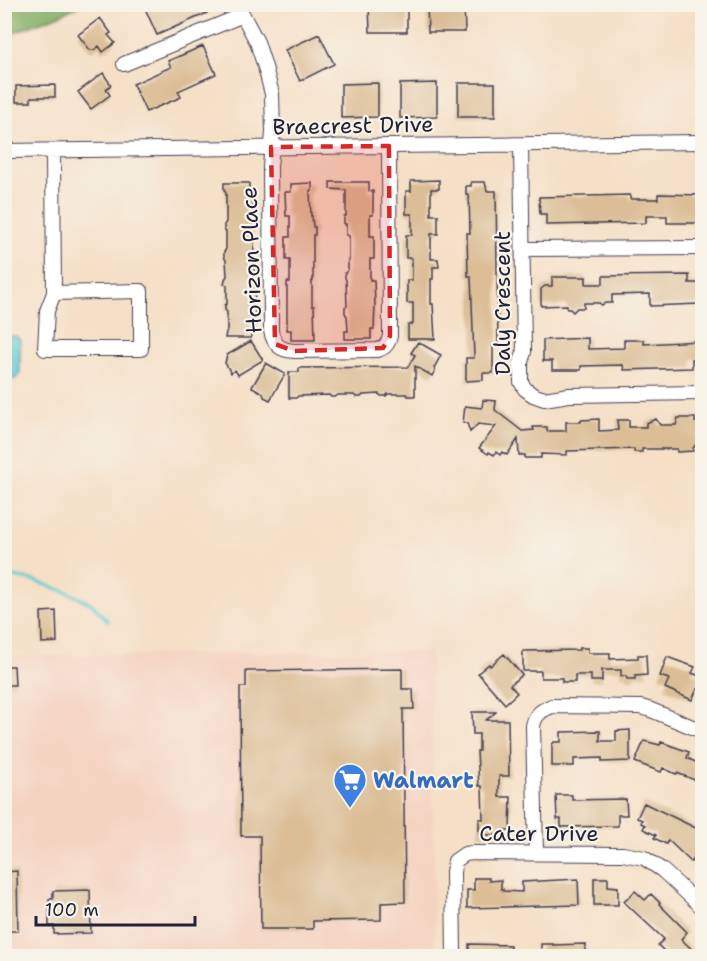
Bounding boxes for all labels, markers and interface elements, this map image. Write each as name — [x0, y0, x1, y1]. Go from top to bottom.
street label: Braecrest Drive — [272, 110, 434, 141]
street label: Horizon Place — [234, 186, 269, 334]
street label: Daly Crescent — [488, 231, 517, 375]
supermarket icon: Walmart — [332, 762, 368, 809]
place label: Walmart — [373, 766, 474, 795]
street label: Cater Drive — [479, 819, 599, 848]
scale bar — [36, 889, 195, 927]
text: 100 m — [45, 898, 99, 922]

